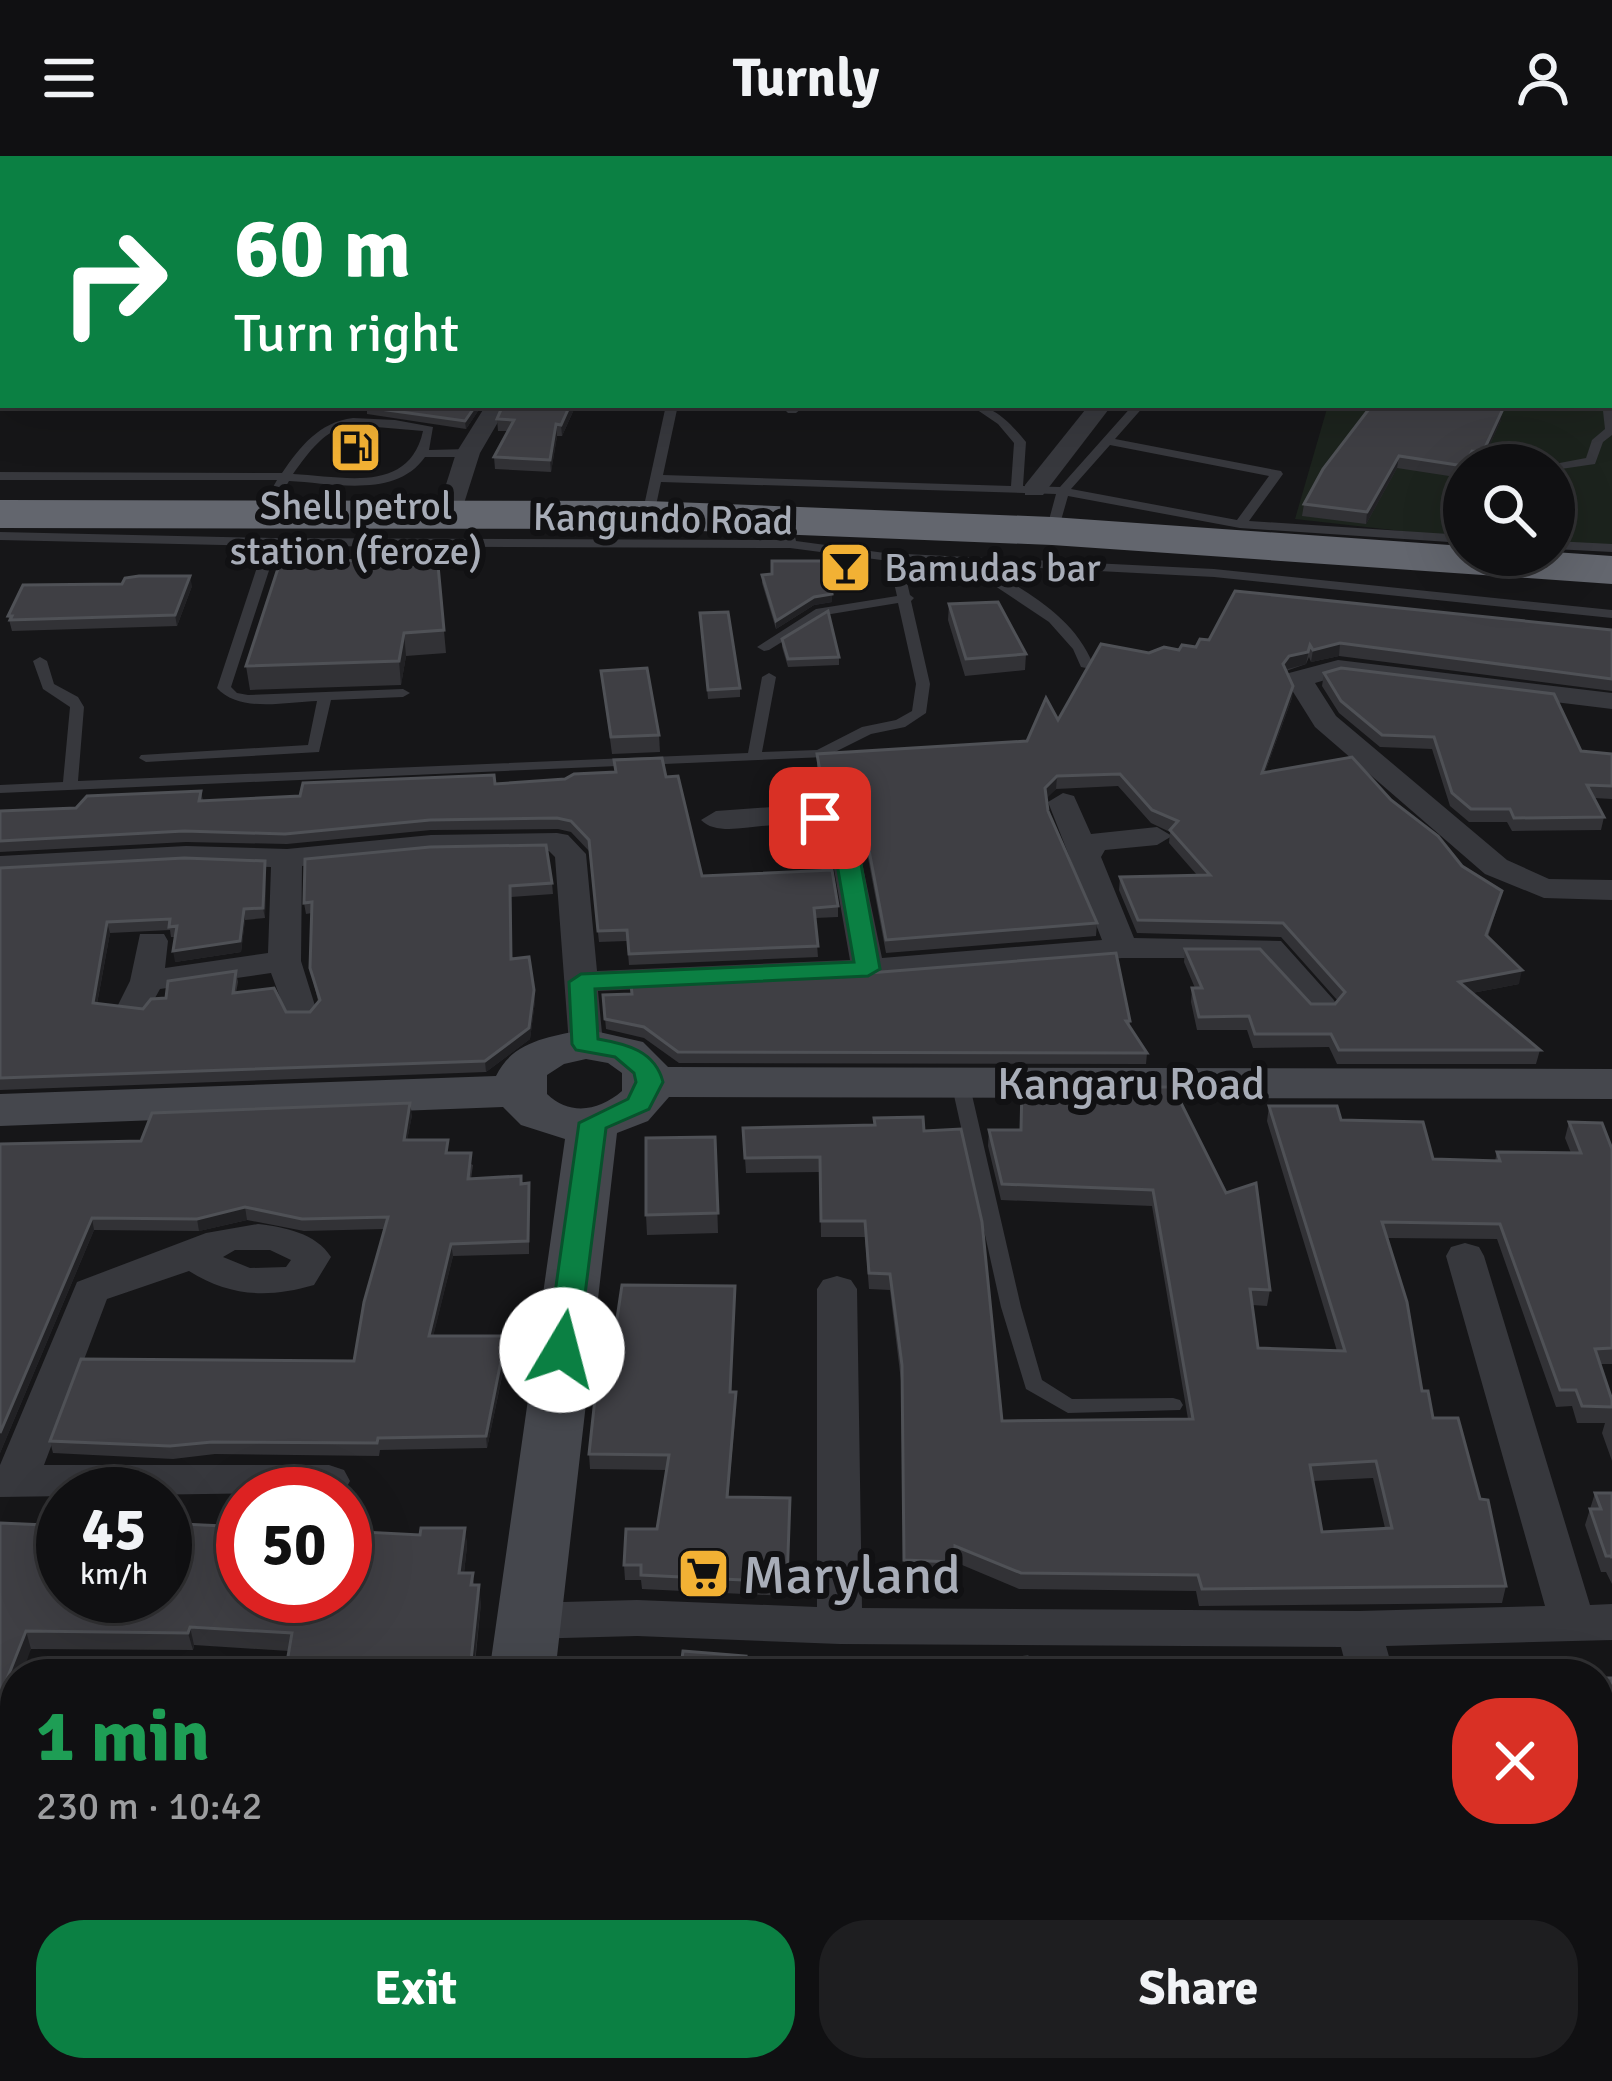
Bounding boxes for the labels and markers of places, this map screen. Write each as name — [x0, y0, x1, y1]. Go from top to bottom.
fuel station icon: Shell petrol station (feroze) — [328, 420, 384, 476]
place label: Shell petrol station (feroze) — [230, 482, 482, 575]
bar icon: Bamudas bar — [817, 539, 873, 595]
place label: Bamudas bar — [884, 544, 1101, 592]
pin — [769, 767, 871, 869]
place label: Maryland — [742, 1542, 961, 1609]
supermarket icon: Maryland — [675, 1546, 731, 1602]

